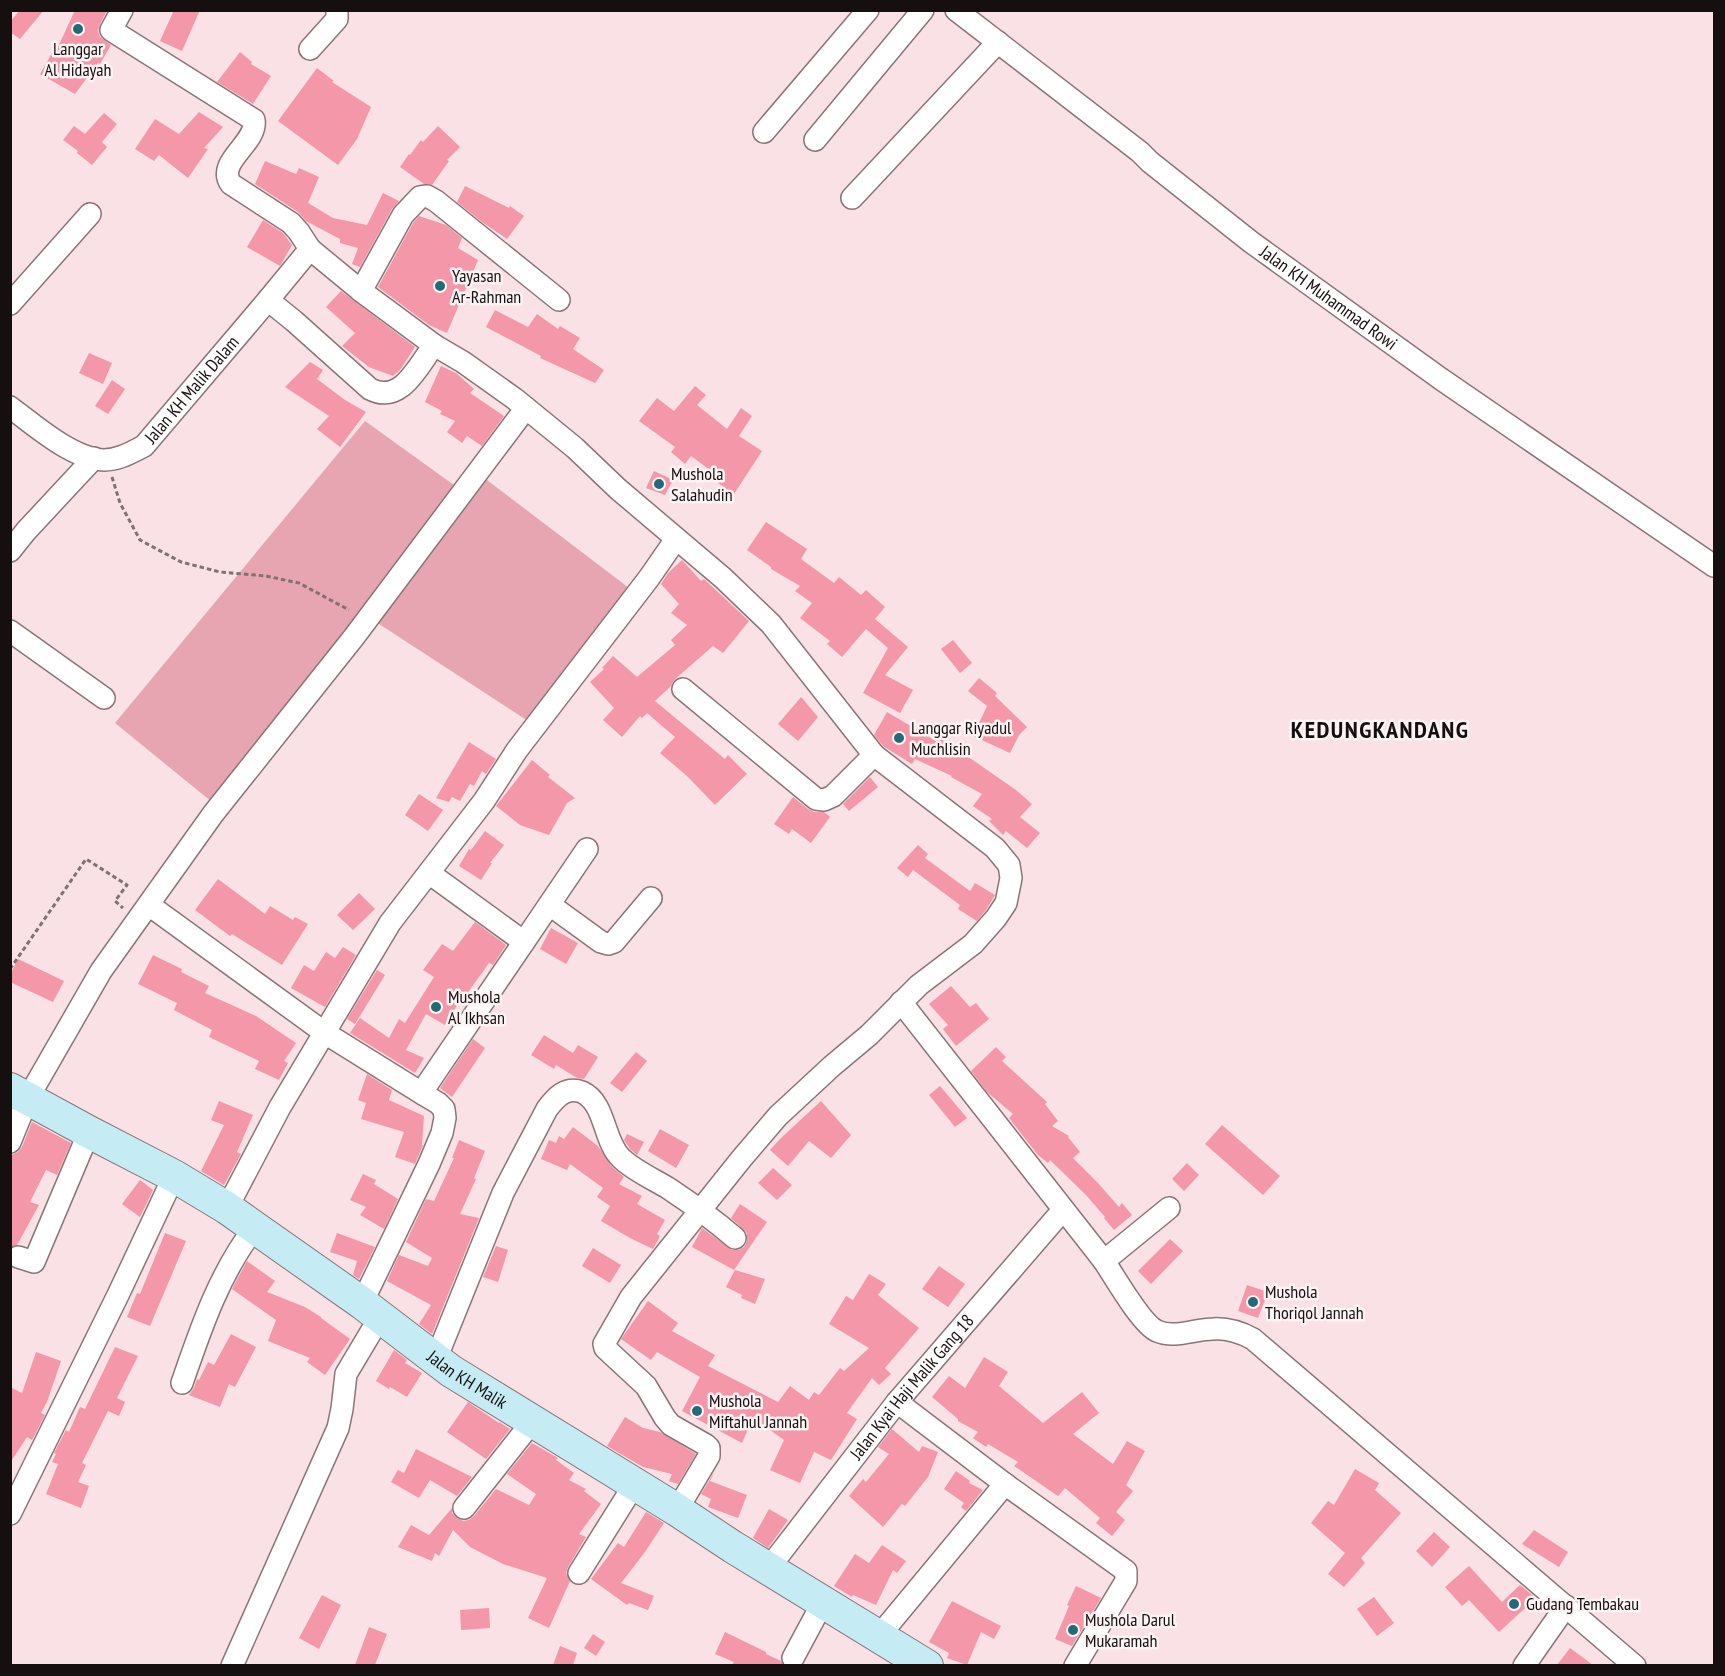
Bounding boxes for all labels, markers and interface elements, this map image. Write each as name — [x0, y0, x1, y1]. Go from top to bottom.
marker: Langgar Al Hidayah — [71, 22, 85, 36]
place label: Langgar Al Hidayah — [45, 37, 111, 81]
street label: Jalan KH Muhammad Rowi — [1255, 240, 1402, 355]
place label: Yayasan Ar-Rahman — [452, 264, 521, 308]
marker: Yayasan Ar-Rahman — [433, 279, 447, 293]
street label: Jalan KH Malik Dalam — [139, 331, 244, 449]
place label: Mushola Salahudin — [671, 462, 733, 506]
marker: Mushola Salahudin — [652, 477, 666, 491]
district label: KEDUNGKANDANG — [1291, 714, 1469, 745]
place label: Langgar Riyadul Muchlisin — [911, 716, 1012, 760]
marker: Langgar Riyadul Muchlisin — [892, 731, 906, 745]
place label: Mushola Al Ikhsan — [448, 985, 505, 1029]
marker: Mushola Al Ikhsan — [429, 1000, 443, 1014]
place label: Mushola Thoriqol Jannah — [1265, 1280, 1364, 1324]
marker: Mushola Thoriqol Jannah — [1246, 1295, 1260, 1309]
street label: Jalan Kyai Haji Malik Gang 18 — [844, 1309, 979, 1465]
street label: Jalan KH Malik — [422, 1344, 512, 1414]
place label: Mushola Miftahul Jannah — [709, 1389, 807, 1433]
marker: Mushola Miftahul Jannah — [690, 1404, 704, 1418]
place label: Gudang Tembakau — [1526, 1592, 1639, 1615]
marker: Gudang Tembakau — [1507, 1597, 1521, 1611]
place label: Mushola Darul Mukaramah — [1085, 1608, 1176, 1652]
marker: Mushola Darul Mukaramah — [1066, 1623, 1080, 1637]

